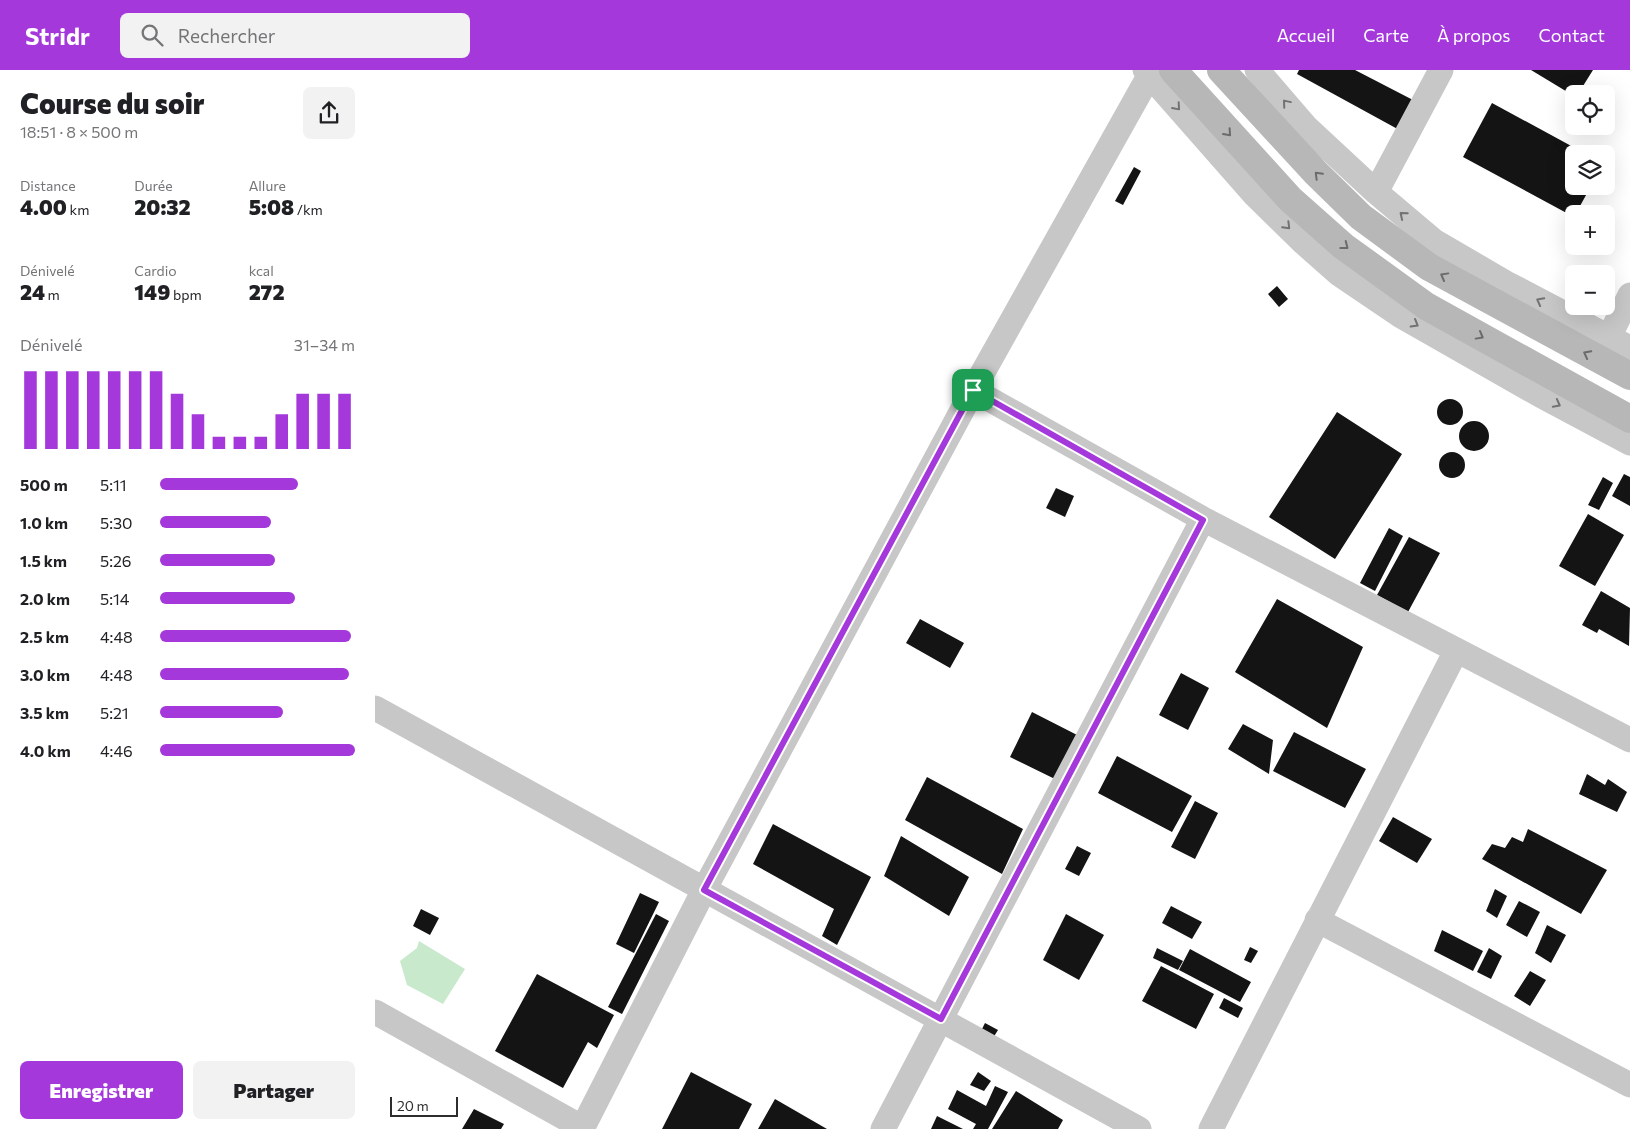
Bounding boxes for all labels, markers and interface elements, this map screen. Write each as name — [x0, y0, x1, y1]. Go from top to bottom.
search box — [120, 13, 470, 58]
text: Stridr — [25, 21, 90, 50]
icon: search — [138, 21, 166, 49]
text: Rechercher — [178, 24, 275, 47]
text: Accueil — [1277, 24, 1335, 46]
text: Carte — [1363, 24, 1409, 46]
text: À propos — [1437, 24, 1511, 46]
text: Contact — [1539, 24, 1605, 46]
map controls — [1565, 85, 1615, 315]
button: locate — [1565, 85, 1615, 135]
text: Course du soir — [20, 86, 205, 120]
button: share — [303, 87, 355, 139]
one-way arrow — [1282, 100, 1291, 109]
one-way arrow — [1171, 101, 1180, 110]
text: 18:51 · 8 × 500 m — [20, 122, 138, 141]
one-way arrow — [1223, 127, 1232, 136]
button: layers — [1565, 145, 1615, 195]
one-way arrow — [1315, 171, 1324, 180]
text: Distance — [20, 177, 76, 194]
text: Durée — [134, 177, 173, 194]
text: Allure — [249, 177, 286, 194]
text: 4.00 — [20, 194, 67, 219]
text: 20:32 — [134, 194, 191, 219]
text: 5:08 — [249, 194, 294, 219]
text: km — [67, 201, 89, 218]
text: /km — [294, 201, 323, 218]
button: + — [1565, 205, 1615, 255]
one-way arrow — [1400, 212, 1409, 221]
one-way arrow — [1281, 220, 1290, 229]
one-way arrow — [1339, 241, 1348, 250]
text: Dénivelé — [20, 262, 75, 279]
text: Cardio — [134, 262, 177, 279]
text: kcal — [249, 262, 274, 279]
button: − — [1565, 265, 1615, 315]
one-way arrow — [1441, 272, 1450, 282]
text: 24 — [20, 279, 45, 304]
text: 149 — [134, 279, 170, 304]
text: 272 — [249, 279, 285, 304]
text: m — [45, 286, 60, 303]
text: bpm — [170, 286, 202, 303]
one-way arrow — [1537, 297, 1546, 307]
one-way arrow — [1410, 318, 1419, 328]
one-way arrow — [1474, 330, 1483, 340]
text: Dénivelé — [20, 335, 82, 354]
text: 31–34 m — [294, 335, 355, 354]
one-way arrow — [1583, 350, 1592, 360]
pin — [952, 369, 994, 411]
icon: arrive — [959, 376, 987, 404]
one-way arrow — [1552, 398, 1561, 408]
text: 500 m — [20, 475, 68, 494]
text: 5:11 — [100, 475, 127, 494]
text: 1.0 km — [20, 513, 68, 532]
text: 5:30 — [100, 513, 133, 532]
text: 1.5 km — [20, 551, 67, 570]
text: 5:26 — [100, 551, 132, 570]
text: 2.0 km — [20, 589, 70, 608]
text: 5:14 — [100, 589, 129, 608]
text: 2.5 km — [20, 627, 69, 646]
text: 4:48 — [100, 627, 133, 646]
text: 3.0 km — [20, 665, 70, 684]
text: 4:48 — [100, 665, 133, 684]
text: 3.5 km — [20, 703, 69, 722]
text: 5:21 — [100, 703, 129, 722]
text: 4.0 km — [20, 741, 71, 760]
text: 4:46 — [100, 741, 133, 760]
button: Enregistrer — [20, 1061, 183, 1119]
button: Partager — [193, 1061, 355, 1119]
scale bar — [390, 1094, 457, 1117]
text: 20 m — [397, 1097, 429, 1114]

